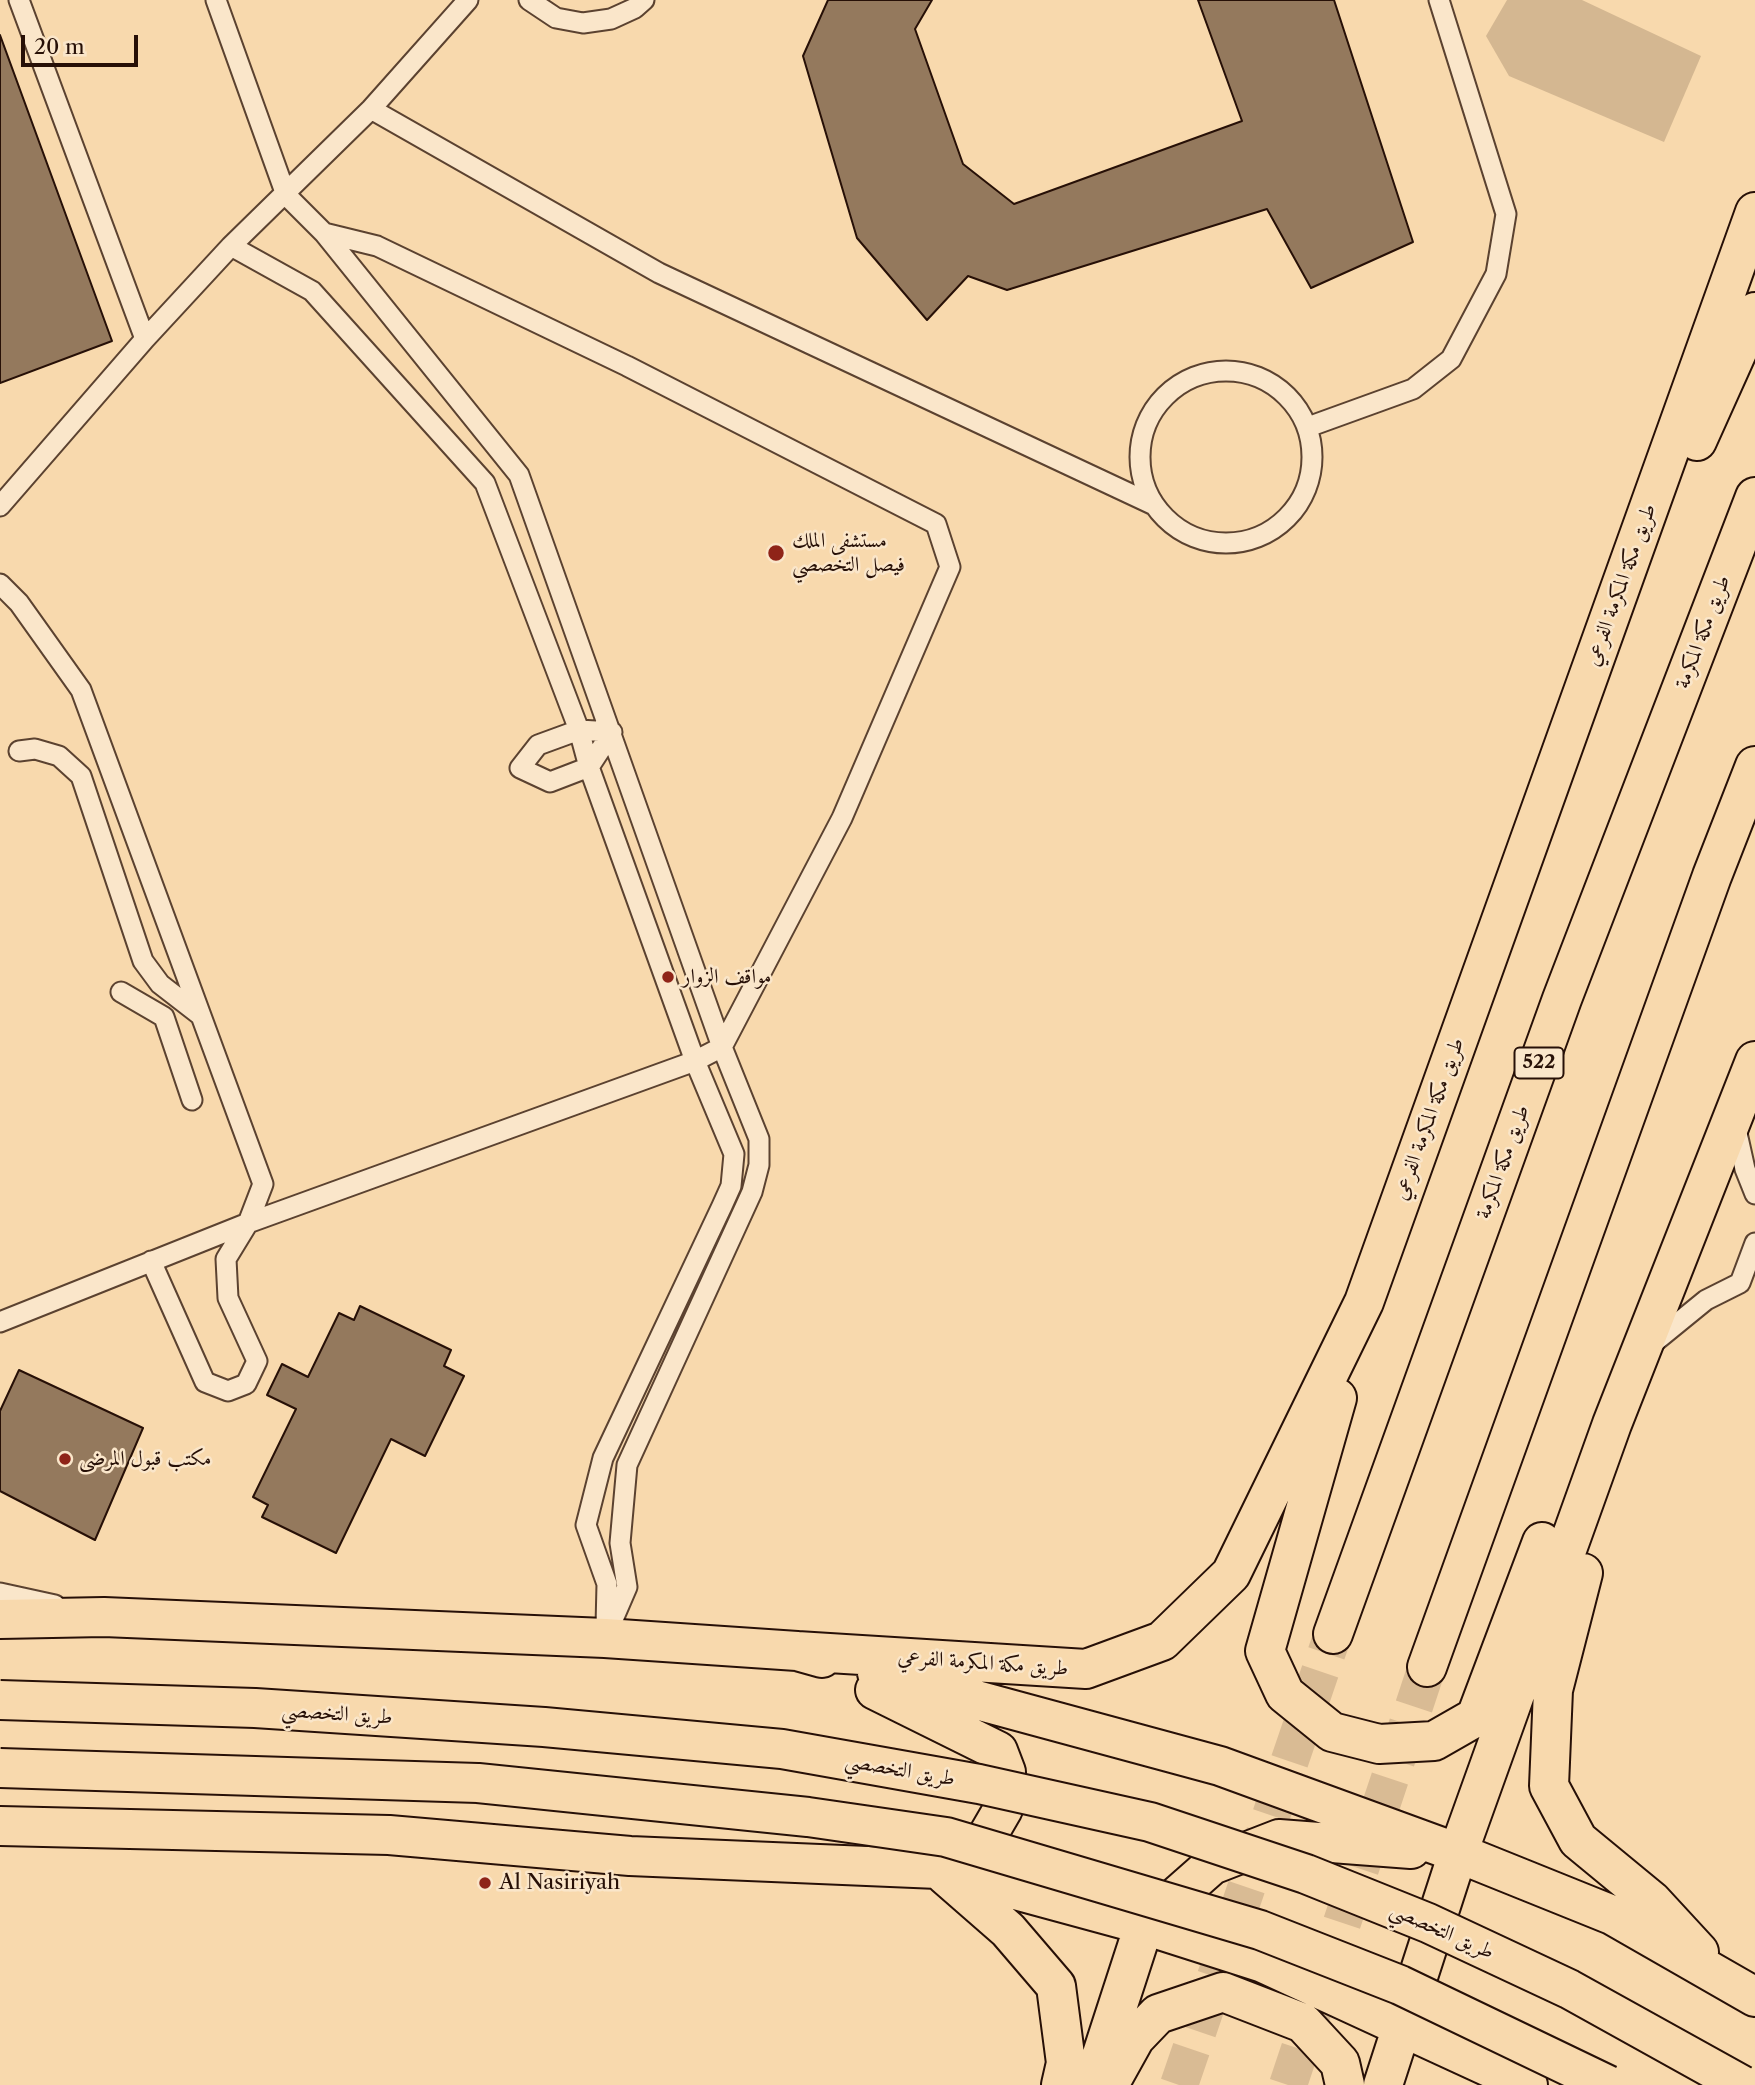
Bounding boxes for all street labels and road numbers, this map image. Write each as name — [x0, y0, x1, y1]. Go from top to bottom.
street label: طريق مكة المكرمة الفرعي — [1580, 500, 1662, 670]
street label: طريق مكة المكرمة — [1670, 572, 1736, 692]
street label: طريق مكة المكرمة الفرعي — [1388, 1034, 1470, 1204]
road number: 522 — [1514, 1048, 1564, 1078]
street label: طريق مكة المكرمة — [1471, 1102, 1535, 1222]
street label: طريق مكة المكرمة الفرعي — [897, 1644, 1069, 1682]
street label: طريق التخصصي — [281, 1698, 393, 1730]
street label: طريق التخصصي — [843, 1748, 957, 1792]
street label: طريق التخصصي — [1386, 1897, 1498, 1965]

